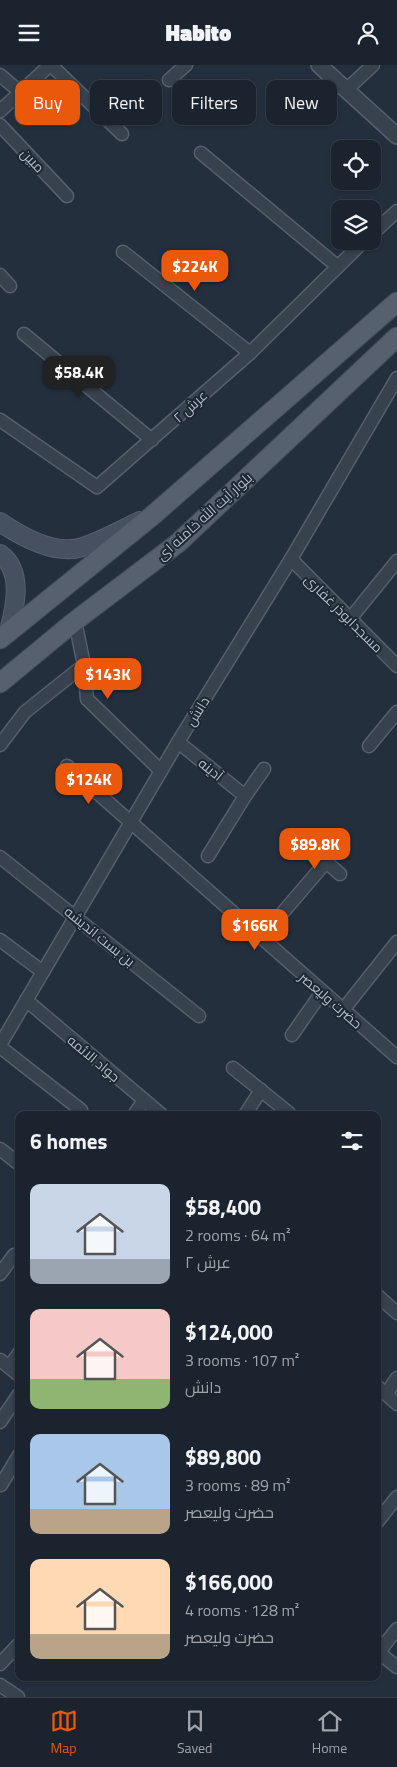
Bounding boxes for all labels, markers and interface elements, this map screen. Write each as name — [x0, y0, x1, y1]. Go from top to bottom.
text: Habito — [166, 16, 231, 50]
icon: menu — [15, 19, 43, 47]
icon: person — [354, 19, 382, 47]
chip: Buy — [15, 80, 80, 125]
chip: Rent — [90, 80, 162, 125]
chip: Filters — [172, 80, 256, 125]
chip: New — [266, 80, 337, 125]
map controls — [331, 140, 381, 250]
button: locate — [331, 140, 381, 190]
street label: مبین — [16, 143, 50, 177]
button: layers — [331, 200, 381, 250]
pin: $224K — [160, 249, 230, 292]
text: $224K — [172, 254, 218, 278]
pin: $58.4K — [38, 355, 120, 398]
text: $58.4K — [54, 360, 104, 384]
street label: عرش ۲ — [168, 385, 212, 427]
street label: بلوار آیت الله خامنه ای — [151, 467, 257, 565]
street label: مسجدابوذر غفاری — [300, 569, 388, 657]
pin: $143K — [73, 657, 143, 700]
text: $143K — [85, 662, 131, 686]
street label: دانش — [180, 692, 214, 730]
street label: آدینه — [194, 753, 228, 786]
pin: $124K — [54, 763, 124, 805]
text: $124K — [66, 767, 112, 791]
pin: $89.8K — [274, 827, 356, 870]
text: $89.8K — [290, 832, 340, 856]
street label: بن بست اندیشه — [60, 901, 140, 971]
pin: $166K — [220, 909, 290, 951]
text: $166K — [232, 913, 278, 937]
street label: حضرت ولیعصر — [294, 966, 367, 1033]
street label: جواد الائمه — [63, 1030, 125, 1086]
text: 6 homes — [30, 1125, 107, 1157]
icon: filters — [338, 1127, 366, 1155]
text: $58,400 — [185, 1191, 261, 1223]
icon: home — [70, 1204, 130, 1264]
text: 2 rooms · 64 m² — [185, 1223, 290, 1247]
text: عرش ۲ — [185, 1250, 231, 1274]
text: $124,000 — [185, 1316, 273, 1348]
icon: home — [70, 1329, 130, 1389]
text: 3 rooms · 107 m² — [185, 1348, 299, 1372]
text: دانش — [185, 1375, 221, 1399]
text: $89,800 — [185, 1441, 261, 1473]
icon: home — [70, 1454, 130, 1514]
text: 3 rooms · 89 m² — [185, 1473, 290, 1497]
text: حضرت ولیعصر — [185, 1500, 274, 1524]
text: $166,000 — [185, 1566, 273, 1598]
icon: home — [70, 1579, 130, 1639]
text: 4 rooms · 128 m² — [185, 1598, 299, 1622]
text: حضرت ولیعصر — [185, 1625, 274, 1649]
tab: Map — [50, 1707, 78, 1758]
tab: Saved — [177, 1707, 213, 1758]
tab: Home — [312, 1707, 347, 1758]

